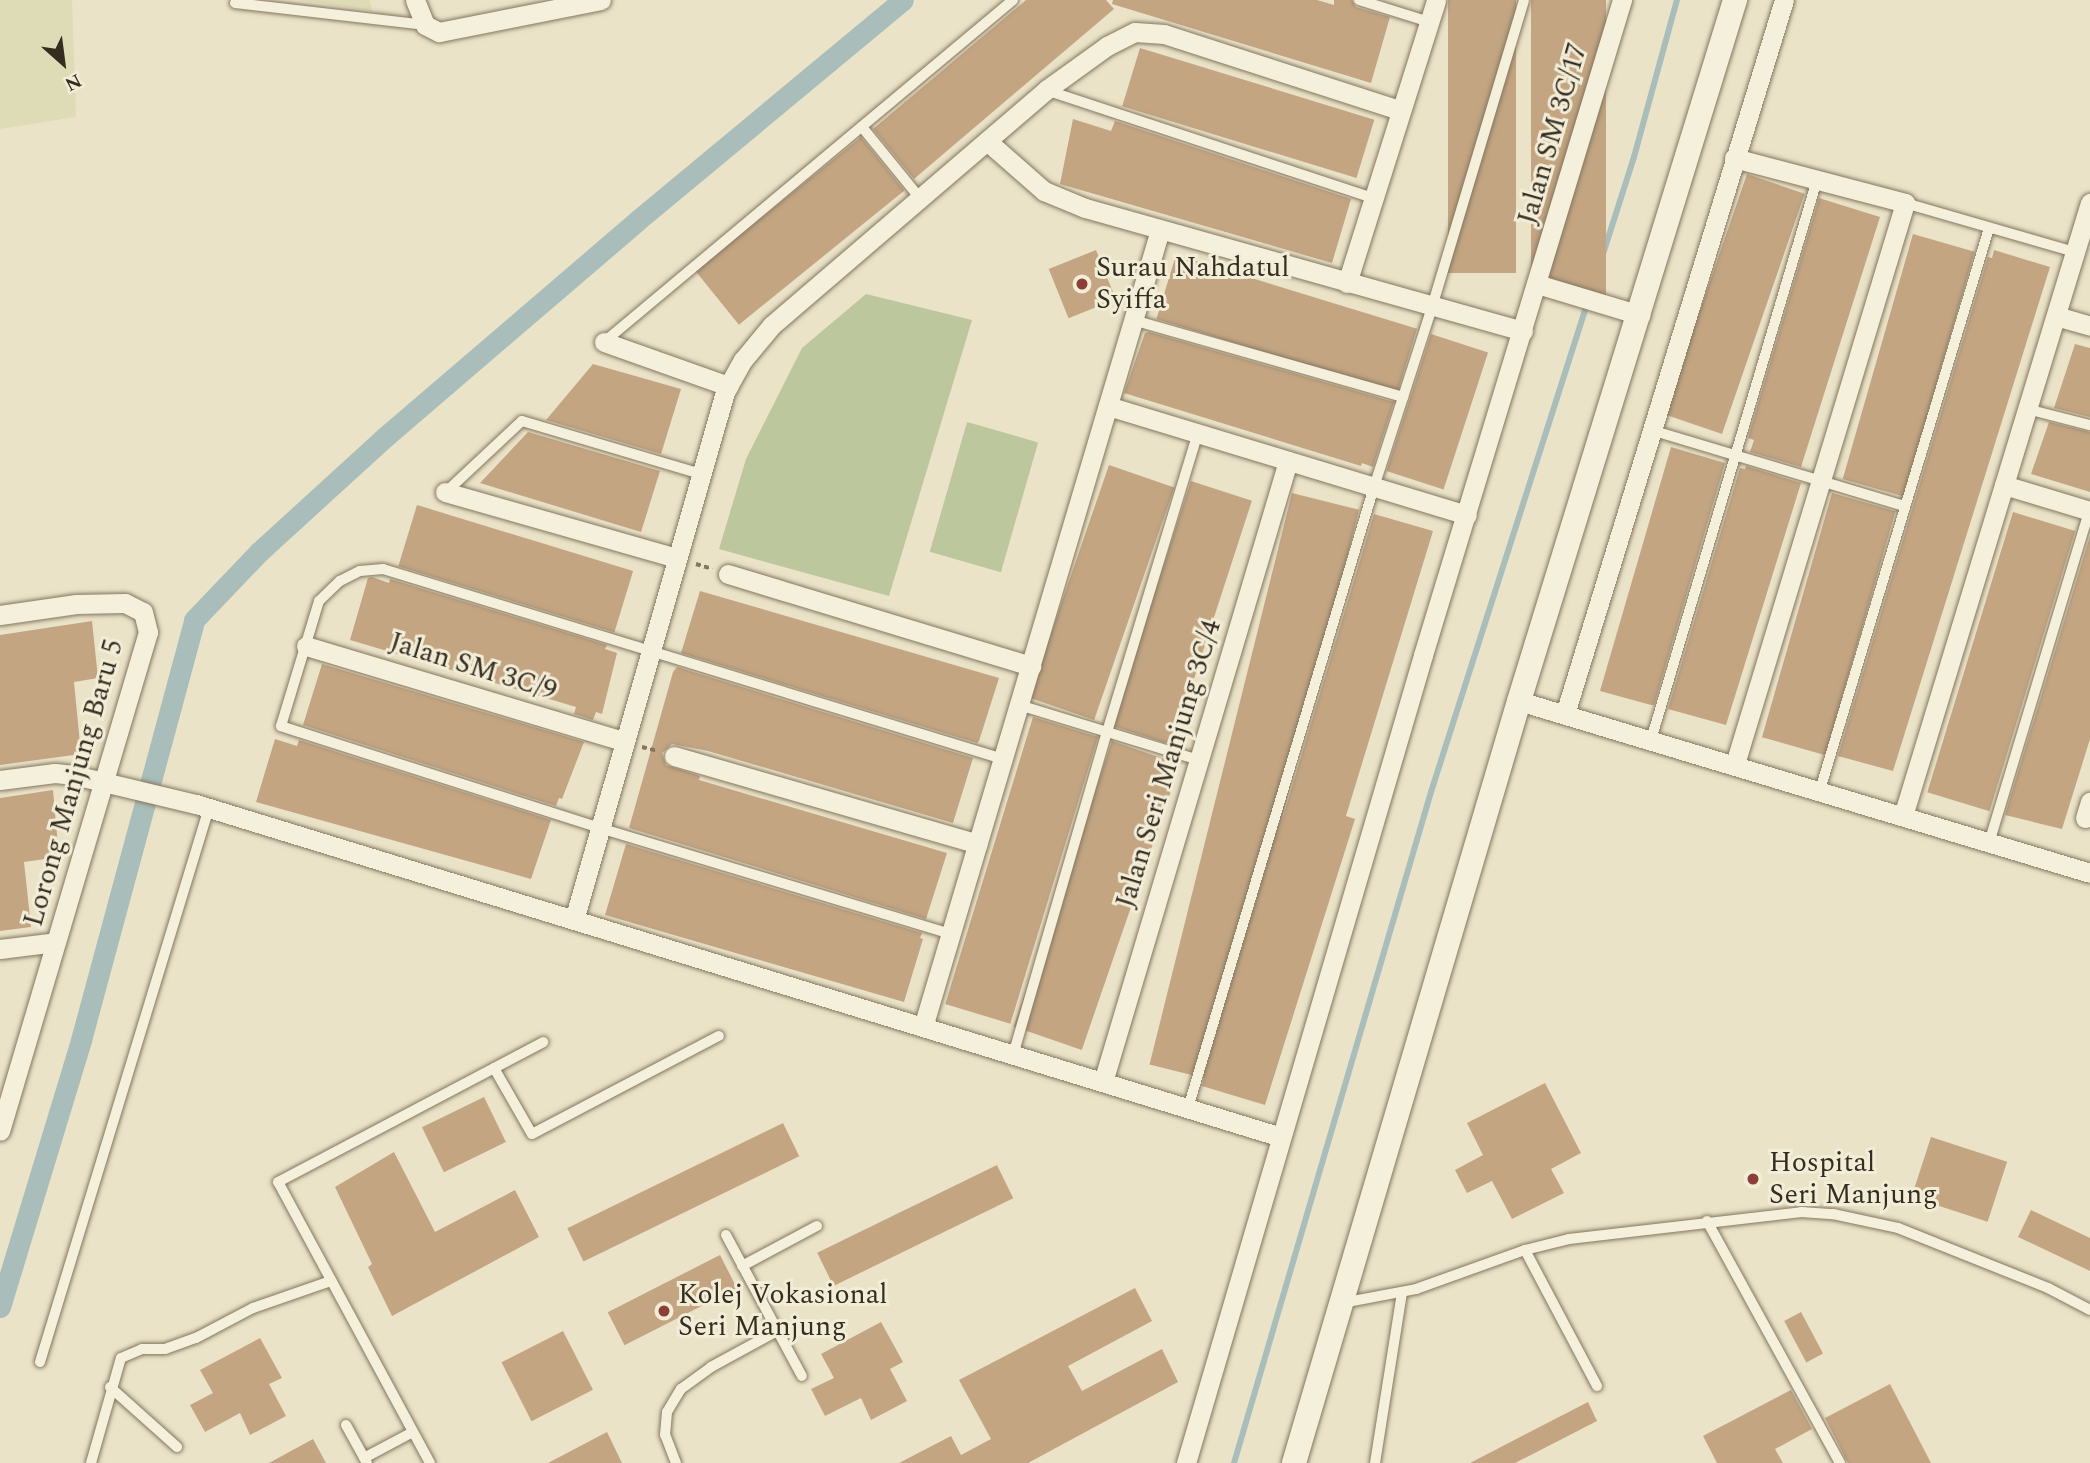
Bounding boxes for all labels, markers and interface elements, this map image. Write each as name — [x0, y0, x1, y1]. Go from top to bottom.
north arrow — [28, 28, 98, 98]
street label: Jalan SM 3C/17 — [1511, 40, 1595, 228]
text: N — [59, 66, 87, 98]
place label: Surau Nahdatul Syiffa — [1096, 251, 1290, 317]
marker: Surau Nahdatul Syiffa — [1074, 276, 1090, 292]
street label: Jalan Seri Manjung 3C/4 — [1109, 616, 1229, 912]
street label: Jalan SM 3C/9 — [385, 626, 561, 708]
street label: Lorong Manjung Baru 5 — [17, 636, 131, 930]
place label: Hospital Seri Manjung — [1769, 1146, 1938, 1212]
marker: Hospital Seri Manjung — [1743, 1169, 1763, 1189]
place label: Kolej Vokasional Seri Manjung — [678, 1278, 888, 1344]
marker: Kolej Vokasional Seri Manjung — [656, 1303, 672, 1319]

